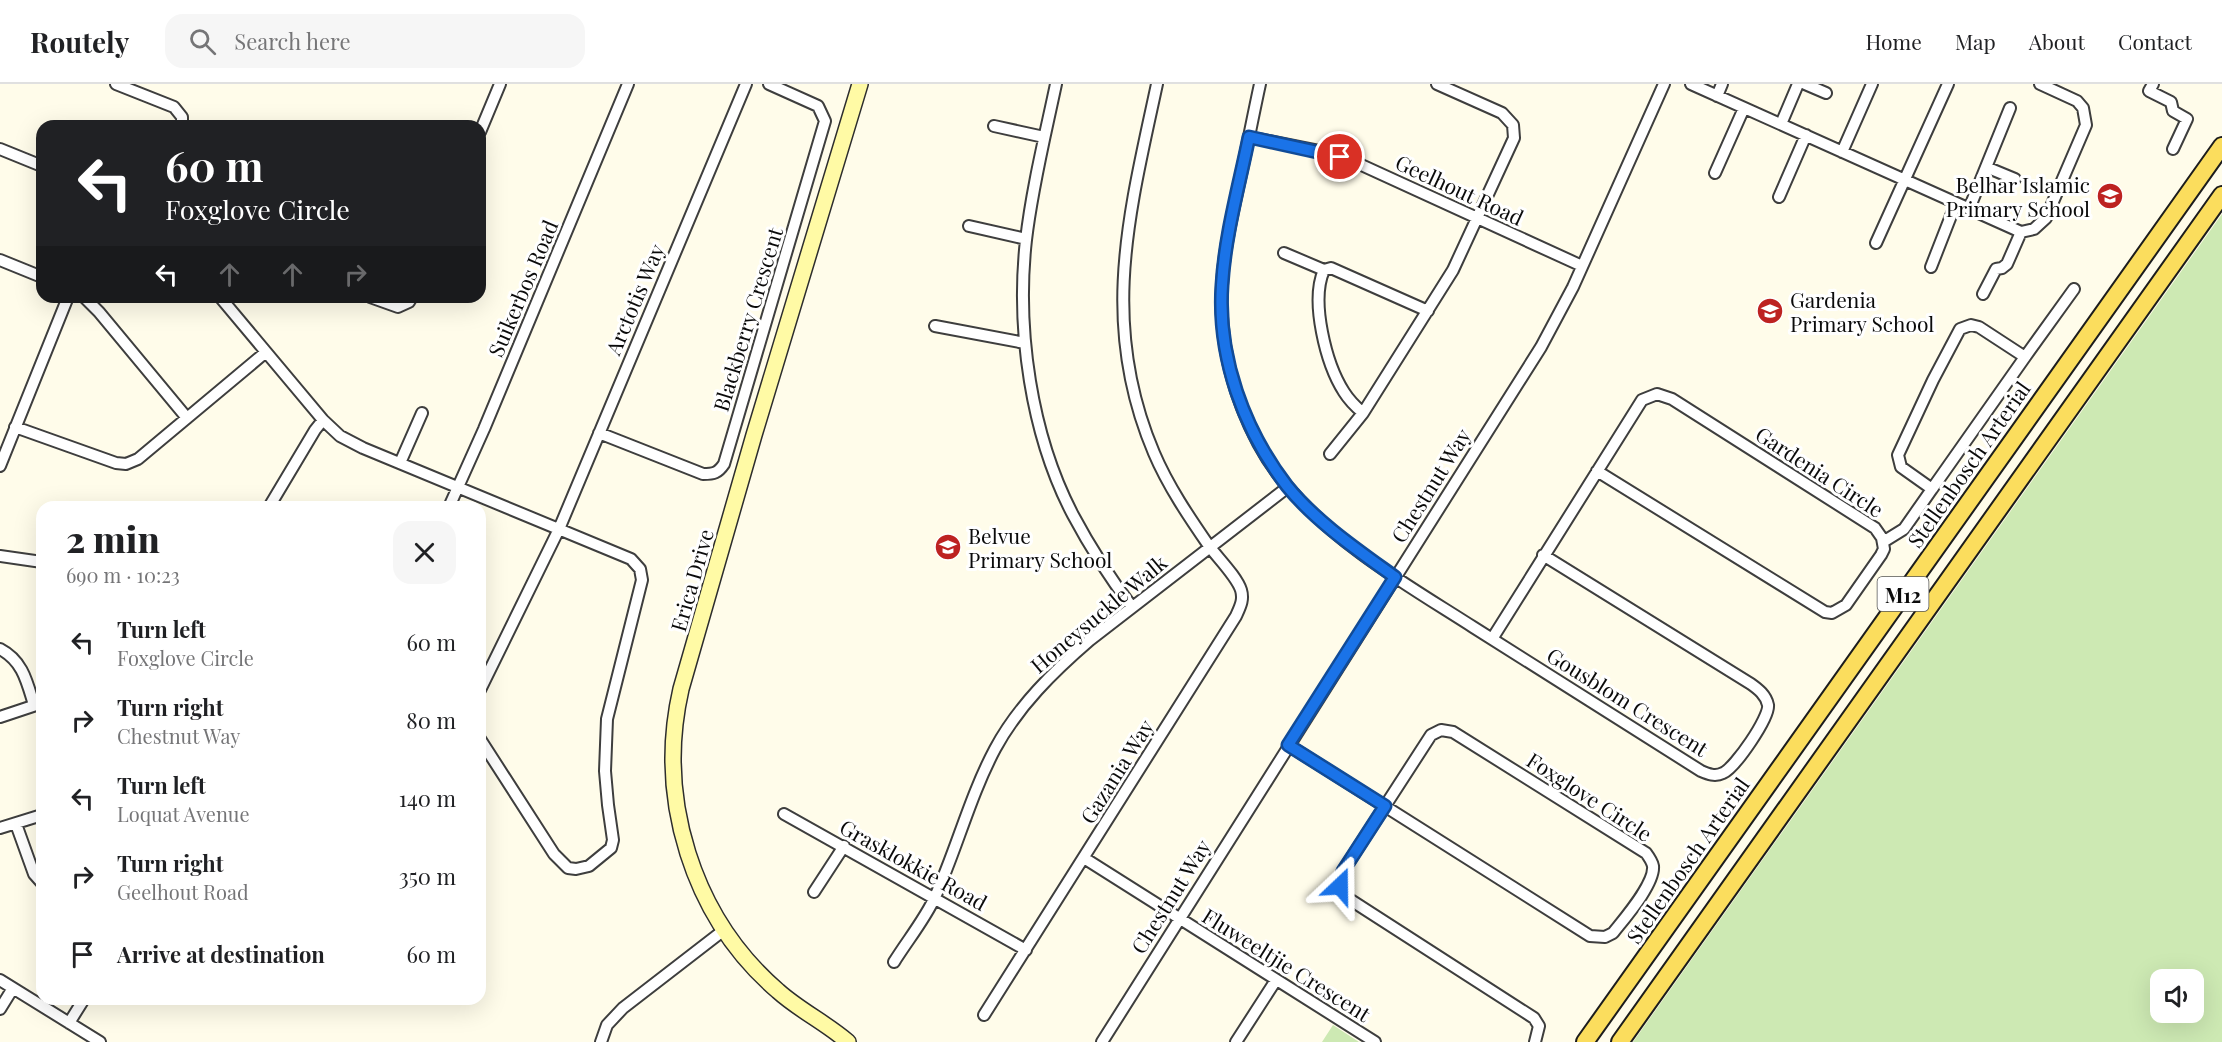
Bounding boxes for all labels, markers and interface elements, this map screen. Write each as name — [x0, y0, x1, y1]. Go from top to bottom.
search box — [165, 14, 585, 68]
text: Routely — [30, 23, 129, 60]
icon: search — [186, 25, 219, 58]
text: Search here — [234, 26, 351, 56]
text: Home — [1866, 27, 1922, 55]
text: Map — [1955, 27, 1996, 55]
text: About — [2029, 27, 2085, 55]
text: Contact — [2118, 27, 2192, 55]
pin — [1314, 131, 1365, 182]
text: 60 m — [165, 137, 263, 193]
icon: arrive — [1323, 140, 1356, 173]
icon: left — [66, 144, 144, 222]
street label: Geelhout Road — [1391, 147, 1529, 231]
place label: Belhar Islamic Primary School — [1946, 170, 2090, 222]
school or university icon: Belhar Islamic Primary School — [2095, 181, 2125, 211]
text: Foxglove Circle — [165, 191, 350, 227]
street label: Suikerbos Road — [481, 215, 563, 361]
street label: Blackberry Crescent — [706, 223, 788, 414]
street label: Arctotis Way — [598, 239, 670, 360]
icon: left — [150, 258, 183, 291]
icon: ahead — [213, 258, 246, 291]
icon: ahead — [276, 258, 309, 291]
icon: right — [339, 258, 372, 291]
place label: Gardenia Primary School — [1790, 285, 1934, 337]
school or university icon: Gardenia Primary School — [1755, 296, 1785, 326]
street label: Stellenbosch Arterial — [1900, 375, 2036, 553]
street label: Gardenia Circle — [1751, 419, 1889, 523]
street label: Chestnut Way — [1384, 422, 1476, 547]
text: 2 min — [66, 514, 160, 562]
button: close — [393, 521, 456, 584]
place label: Belvue Primary School — [968, 521, 1112, 573]
street label: Erica Drive — [663, 526, 719, 634]
school or university icon: Belvue Primary School — [933, 532, 963, 562]
street label: Honeysuckle Walk — [1024, 547, 1172, 678]
text: 690 m · 10:23 — [66, 561, 180, 588]
road number: M12 — [1878, 577, 1928, 611]
text: Turn left — [117, 614, 206, 644]
icon: left — [66, 626, 99, 659]
text: 60 m — [406, 627, 456, 657]
street label: Gousblom Crescent — [1542, 640, 1714, 762]
text: Foxglove Circle — [117, 644, 254, 671]
text: Turn right — [117, 692, 223, 722]
icon: right — [66, 704, 99, 737]
text: 80 m — [406, 705, 456, 735]
street label: Gazania Way — [1073, 713, 1159, 828]
text: Chestnut Way — [117, 722, 240, 749]
street label: Foxglove Circle — [1522, 745, 1658, 847]
text: Turn left — [117, 770, 206, 800]
street label: Stellenbosch Arterial — [1619, 771, 1755, 949]
icon: left — [66, 782, 99, 815]
text: 140 m — [399, 783, 456, 813]
text: Loquat Avenue — [117, 800, 250, 827]
street label: Grasklokkie Road — [835, 812, 993, 916]
street label: Chestnut Way — [1124, 833, 1216, 958]
text: Turn right — [117, 848, 223, 878]
position arrow — [1308, 854, 1372, 918]
icon: right — [66, 860, 99, 893]
text: 350 m — [399, 861, 456, 891]
text: Geelhout Road — [117, 878, 249, 905]
street label: Fluweeltjie Crescent — [1198, 901, 1377, 1027]
icon: arrive — [66, 938, 99, 971]
text: Arrive at destination — [117, 939, 325, 969]
text: 60 m — [406, 939, 456, 969]
map controls — [2150, 969, 2204, 1023]
button: sound — [2150, 969, 2204, 1023]

